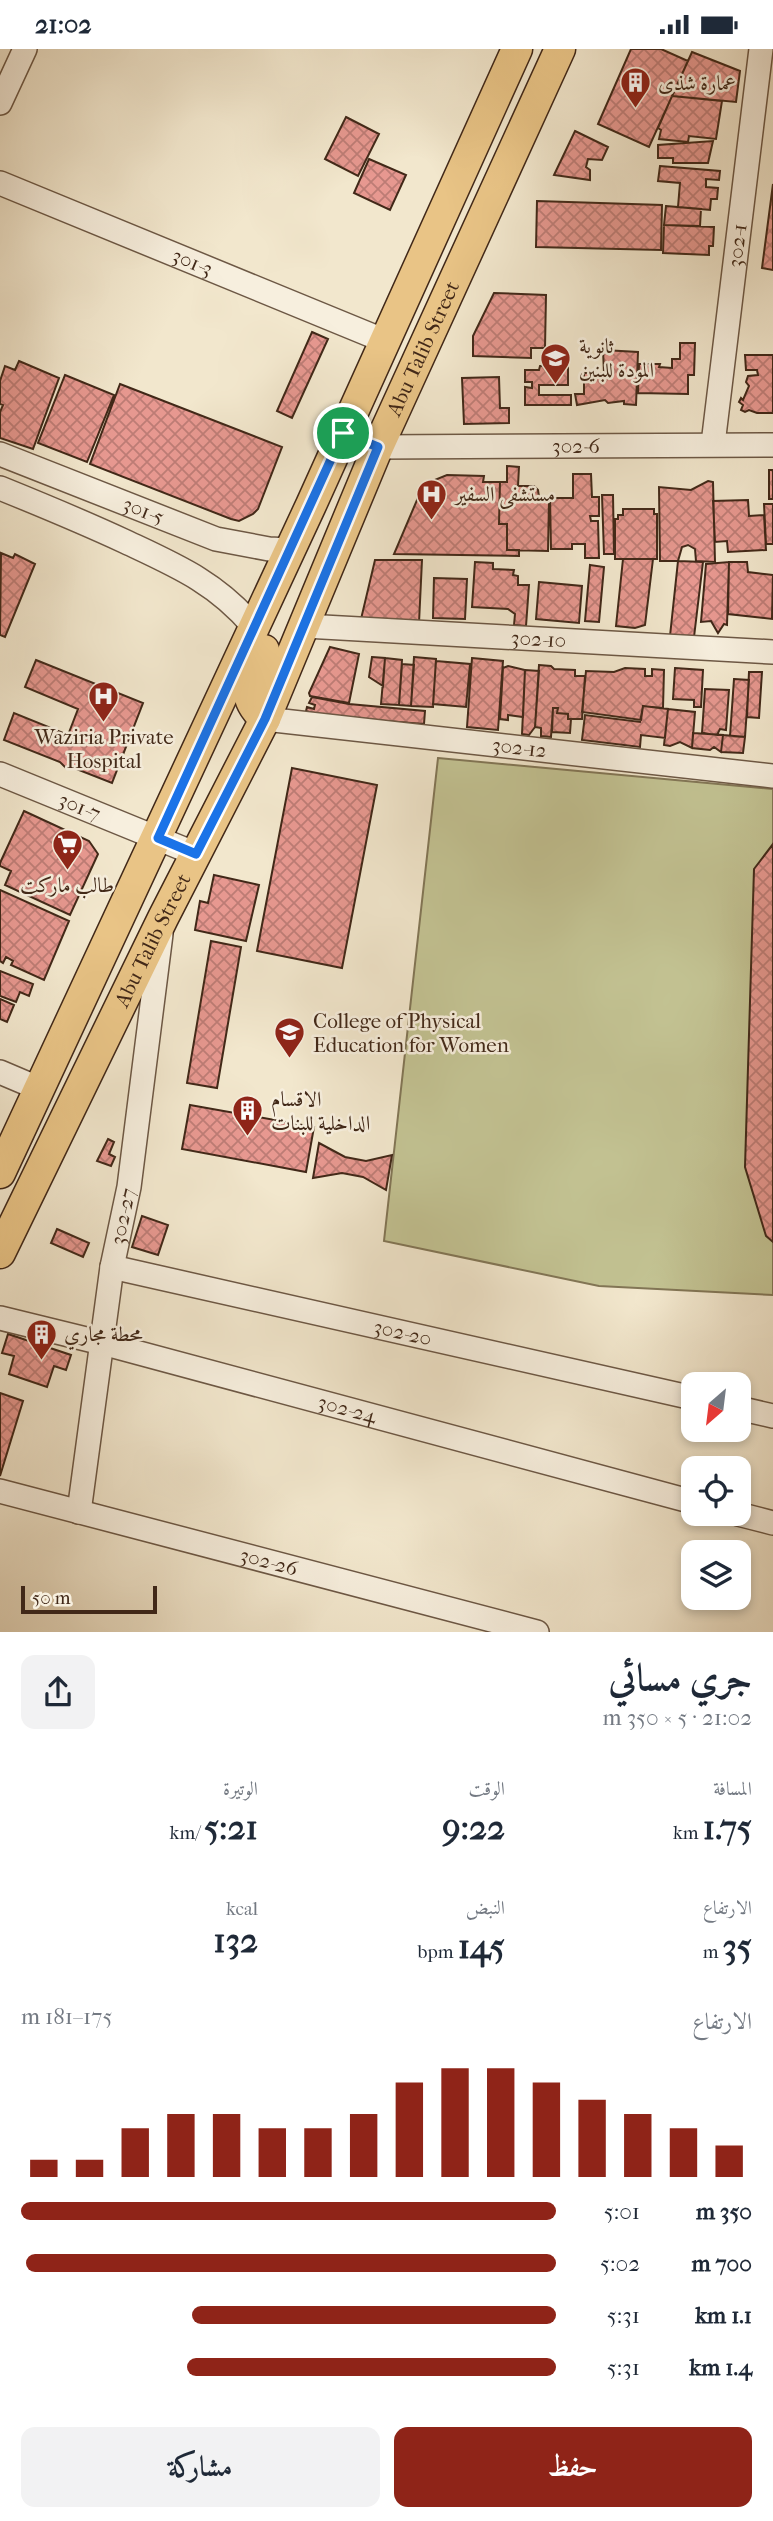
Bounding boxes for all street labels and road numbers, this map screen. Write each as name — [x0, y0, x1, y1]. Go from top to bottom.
street label: 302-1 — [723, 222, 752, 269]
street label: 301-3 — [169, 243, 216, 281]
street label: Abu Talib Street — [381, 277, 464, 421]
street label: 302-6 — [552, 434, 601, 458]
street label: 301-5 — [119, 492, 167, 529]
street label: 302-10 — [510, 625, 567, 652]
street label: 302-12 — [491, 733, 548, 763]
street label: 301-7 — [55, 787, 104, 826]
street label: Abu Talib Street — [109, 869, 196, 1012]
street label: 302-27 — [105, 1186, 140, 1247]
street label: 302-20 — [371, 1314, 434, 1351]
street label: 302-24 — [315, 1390, 380, 1428]
street label: 302-26 — [237, 1543, 301, 1581]

